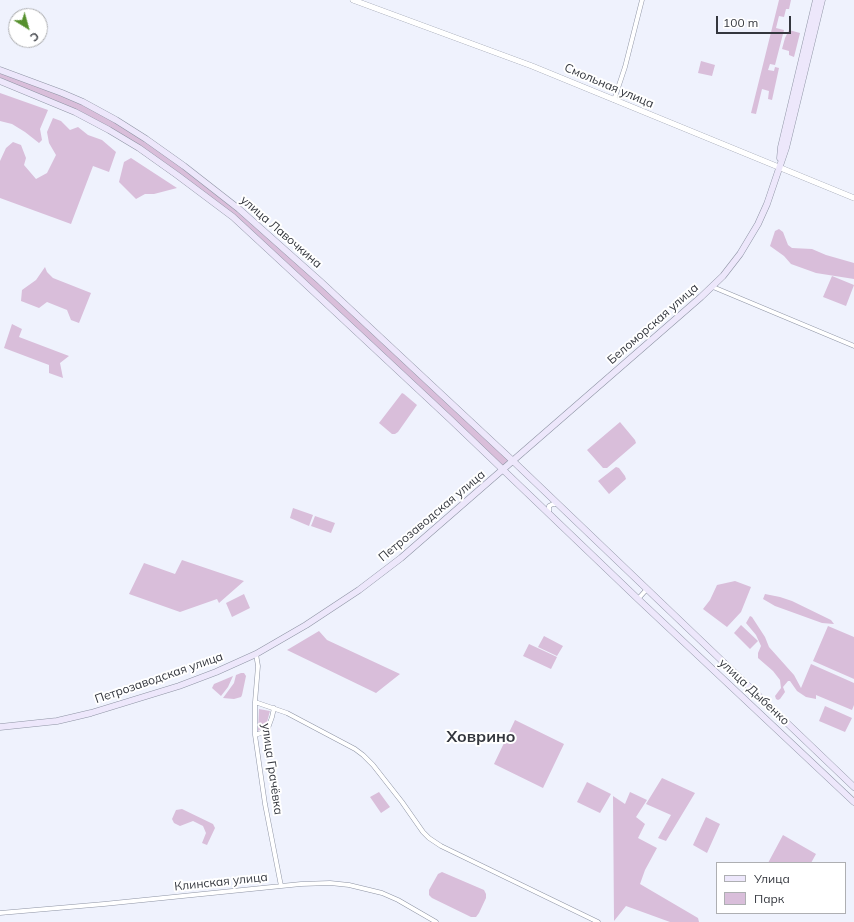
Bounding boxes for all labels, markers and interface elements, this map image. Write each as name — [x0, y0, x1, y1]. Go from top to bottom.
north arrow — [8, 8, 48, 48]
scale bar — [718, 8, 793, 34]
text: 100 m — [723, 15, 758, 30]
text: С — [27, 29, 42, 45]
street label: Смольная улица — [562, 61, 656, 111]
street label: улица Лавочкина — [237, 193, 325, 271]
street label: Беломорская улица — [605, 281, 701, 367]
street label: Петрозаводская улица — [376, 467, 488, 565]
street label: Петрозаводская улица — [93, 649, 225, 707]
street label: улица Дыбенко — [716, 656, 792, 728]
street label: улица Грачёвка — [258, 722, 286, 816]
district label: Ховрино — [446, 727, 516, 747]
legend — [716, 862, 846, 914]
street label: Клинская улица — [174, 870, 268, 894]
text: Улица — [754, 871, 790, 886]
text: Парк — [754, 891, 784, 906]

